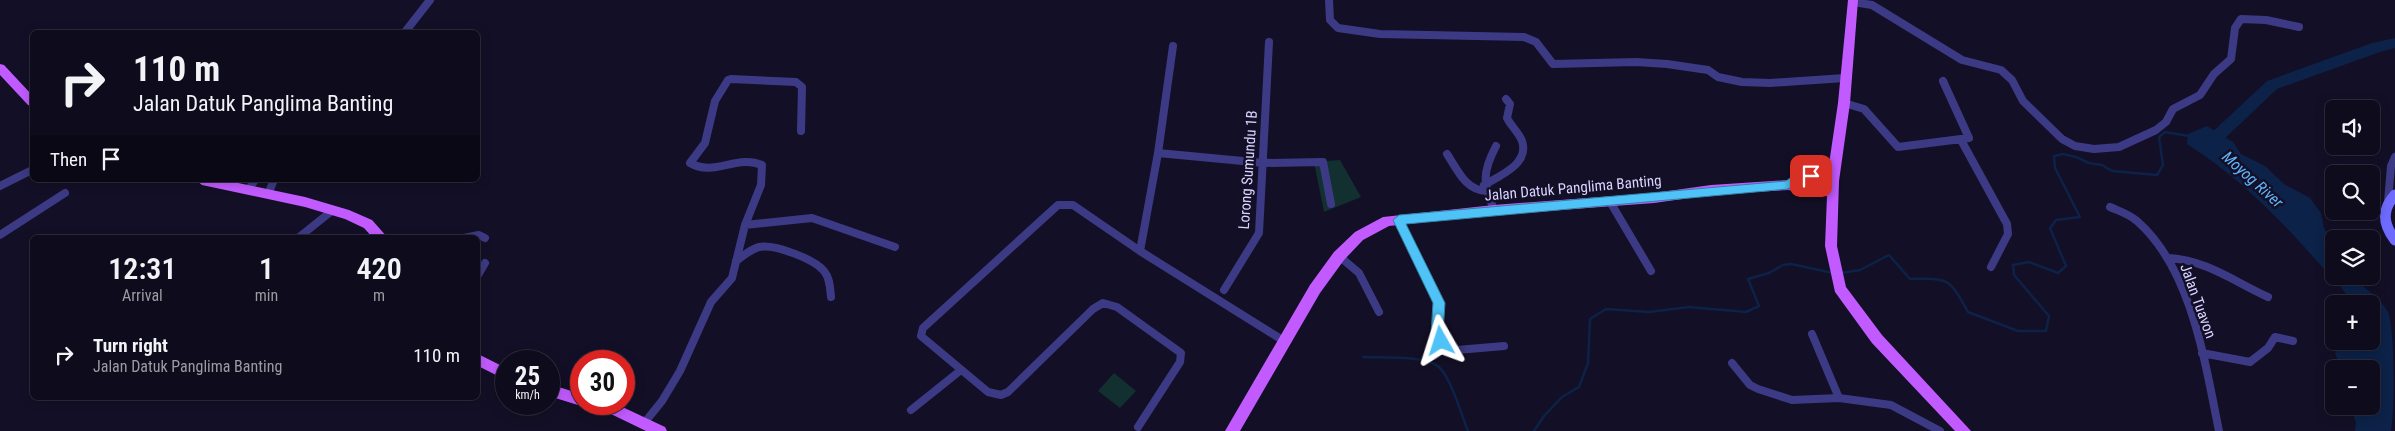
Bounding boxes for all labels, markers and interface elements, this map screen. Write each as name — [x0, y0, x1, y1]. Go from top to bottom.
text: 110 m — [133, 49, 220, 90]
icon: right — [50, 50, 115, 115]
text: Jalan Datuk Panglima Banting — [133, 91, 393, 116]
map controls — [2325, 100, 2380, 415]
button: sound — [2325, 100, 2380, 155]
street label: Lorong Sumundu 1B — [1235, 110, 1261, 230]
icon: arrive — [97, 145, 125, 173]
water label: Moyog River — [2218, 147, 2288, 212]
text: Then — [50, 148, 87, 171]
pin — [1790, 155, 1832, 197]
icon: arrive — [1797, 162, 1825, 190]
button: search — [2325, 165, 2380, 220]
street label: Jalan Datuk Panglima Banting — [1484, 171, 1662, 205]
button: layers — [2325, 230, 2380, 285]
text: 12:31 — [108, 251, 177, 286]
text: 1 — [259, 251, 274, 286]
text: 420 — [356, 251, 402, 286]
street label: Jalan Tuavon — [2176, 261, 2220, 341]
text: Arrival — [122, 286, 163, 305]
text: min — [255, 286, 278, 305]
text: m — [373, 286, 385, 305]
button: + — [2325, 295, 2380, 350]
position arrow — [1414, 314, 1466, 366]
text: Turn right — [93, 334, 168, 357]
icon: right — [50, 341, 78, 369]
text: 110 m — [413, 344, 460, 367]
speed limit sign: 30 — [570, 350, 635, 415]
text: Jalan Datuk Panglima Banting — [93, 357, 282, 376]
button: − — [2325, 360, 2380, 415]
text: 25 — [515, 362, 540, 391]
text: km/h — [515, 388, 540, 402]

